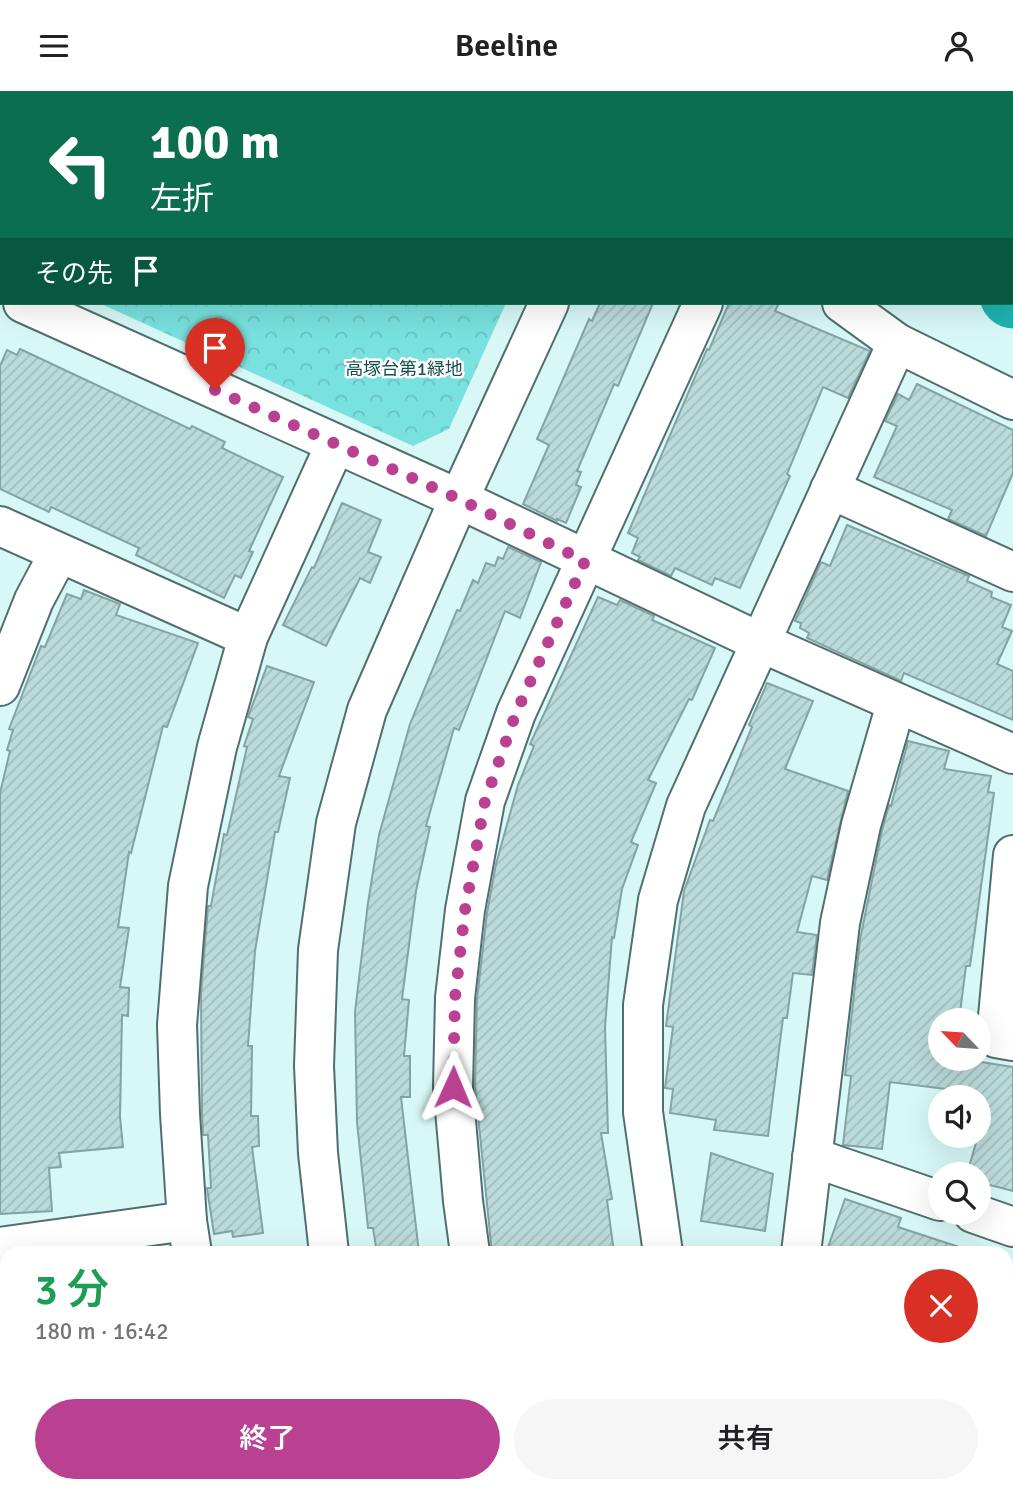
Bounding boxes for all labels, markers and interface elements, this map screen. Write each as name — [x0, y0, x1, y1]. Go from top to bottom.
text: Beeline — [455, 26, 558, 65]
icon: menu — [35, 27, 73, 65]
icon: person — [940, 27, 978, 65]
text: 100 m — [150, 112, 280, 172]
icon: left — [35, 119, 126, 210]
text: 左折 — [150, 179, 214, 218]
icon: arrive — [127, 252, 165, 290]
text: その先 — [35, 258, 113, 290]
pin — [185, 318, 245, 390]
icon: arrive — [196, 329, 234, 367]
park label: 高塚台第1緑地 — [345, 358, 463, 380]
north arrow — [928, 1008, 990, 1071]
map controls — [928, 1008, 991, 1225]
position arrow — [416, 1050, 490, 1124]
button: sound — [928, 1085, 991, 1148]
button: search — [928, 1162, 991, 1225]
text: 3 分 — [35, 1265, 109, 1316]
button: close — [904, 1269, 978, 1343]
text: 180 m · 16:42 — [35, 1317, 169, 1346]
button: 終了 — [35, 1399, 500, 1479]
button: 共有 — [514, 1399, 978, 1479]

